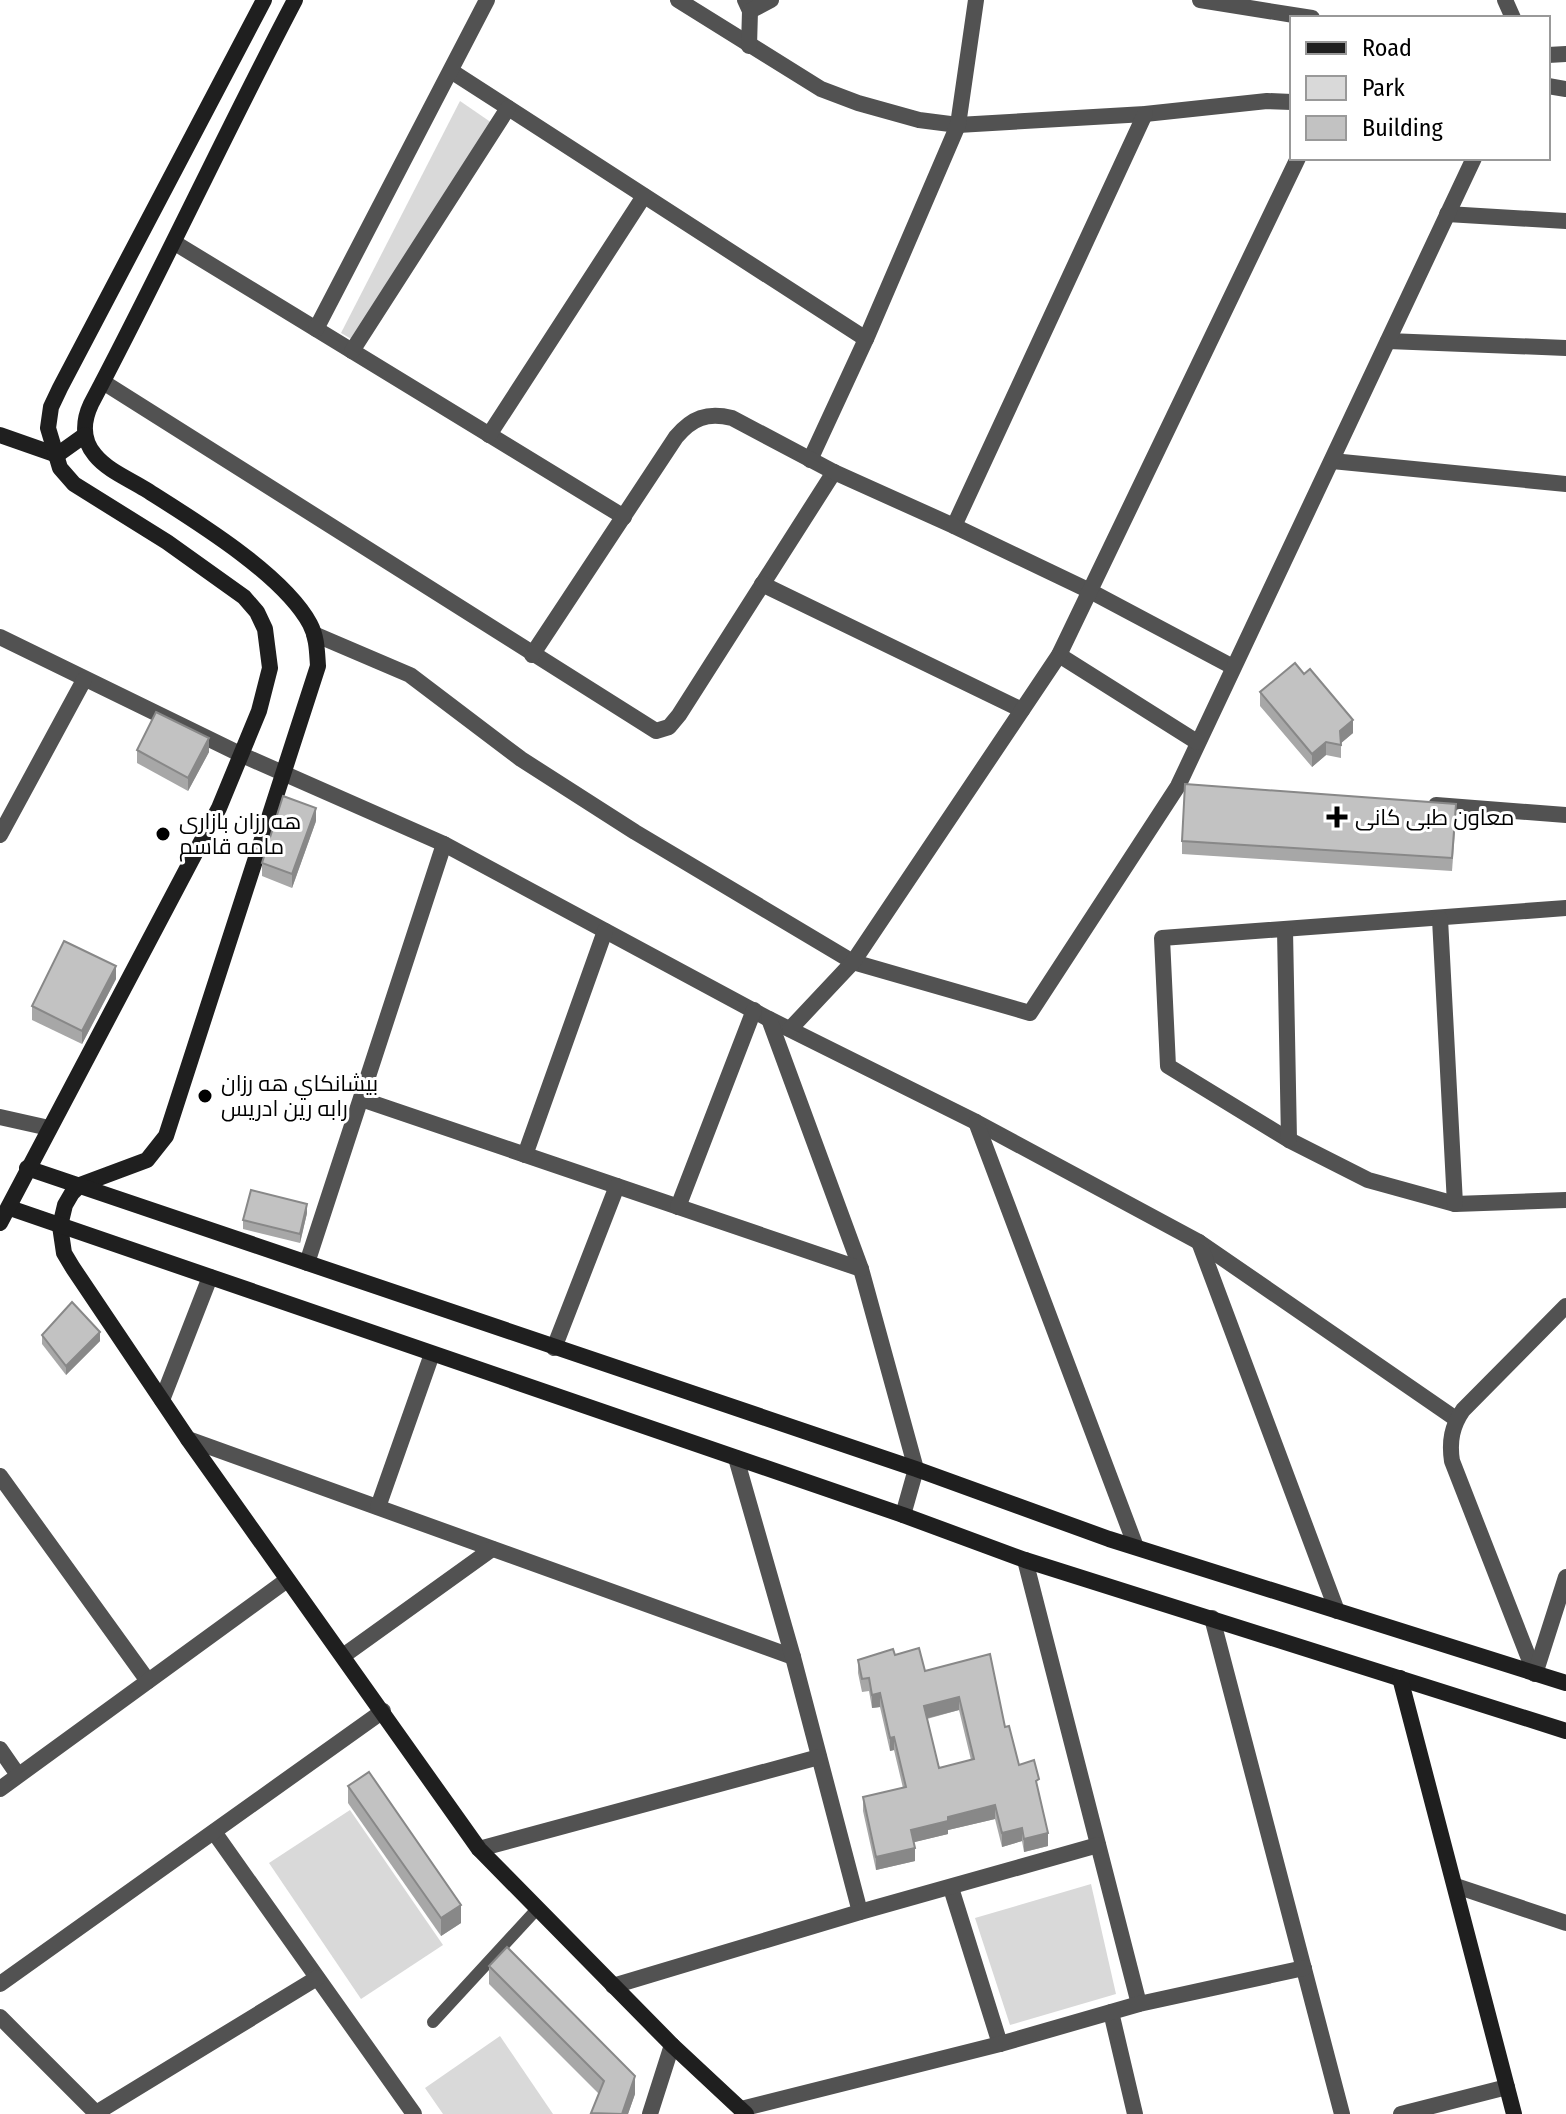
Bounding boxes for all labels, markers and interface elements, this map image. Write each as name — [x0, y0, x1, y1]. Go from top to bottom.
legend — [1290, 16, 1550, 160]
text: Road — [1362, 34, 1412, 62]
text: Park — [1362, 74, 1405, 102]
text: Building — [1362, 114, 1444, 142]
place label: معاون طبی کانی — [1355, 804, 1514, 831]
marker: معاون طبی کانی — [1326, 806, 1348, 828]
place label: هه رزان بازارى مامه قاسم — [179, 808, 301, 862]
marker: هه رزان بازارى مامه قاسم — [154, 825, 172, 843]
place label: بيشانكاي هه رزان رابه رين ادريس — [221, 1070, 378, 1122]
marker: بيشانكاي هه رزان رابه رين ادريس — [196, 1087, 214, 1105]

